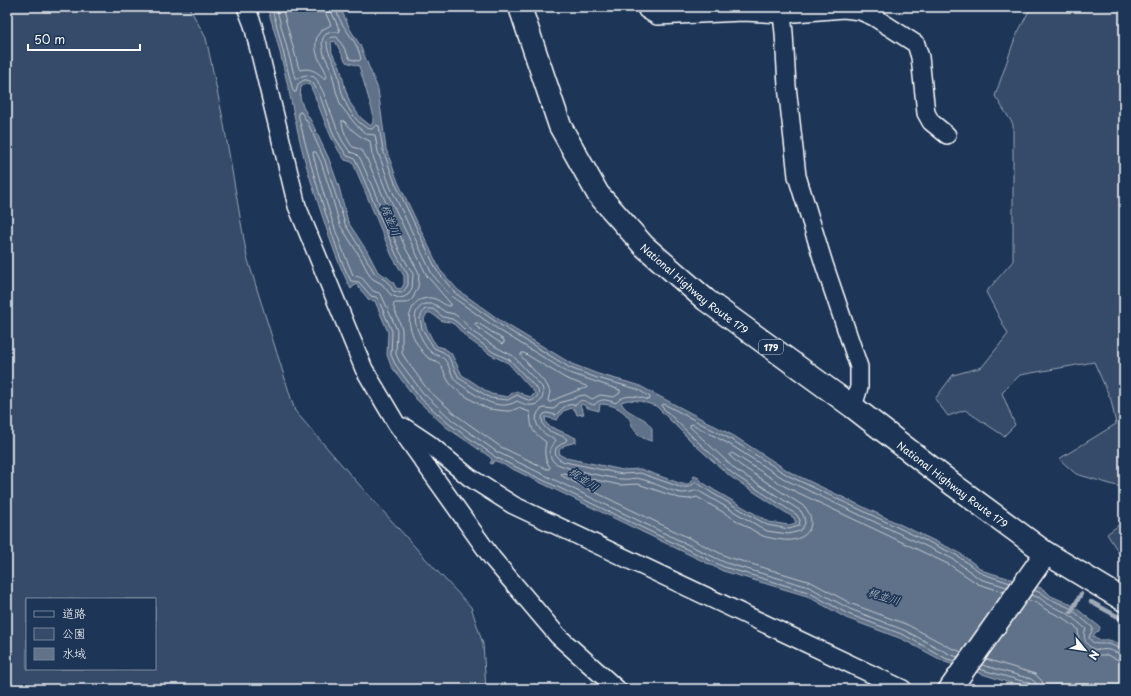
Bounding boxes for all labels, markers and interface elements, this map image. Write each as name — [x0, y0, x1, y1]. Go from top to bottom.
scale bar — [28, 26, 140, 52]
text: 50 m — [34, 30, 65, 48]
water label: 梶並川 — [377, 202, 405, 238]
street label: National Highway Route 179 — [638, 239, 752, 337]
road number: 179 — [759, 340, 783, 354]
street label: National Highway Route 179 — [895, 437, 1012, 531]
water label: 梶並川 — [566, 463, 602, 495]
water label: 梶並川 — [866, 583, 902, 609]
legend — [26, 598, 156, 670]
text: 道路 — [62, 604, 86, 622]
text: 公園 — [62, 624, 86, 642]
north arrow — [1065, 630, 1105, 670]
text: 水域 — [62, 644, 86, 662]
text: N — [1084, 647, 1104, 664]

